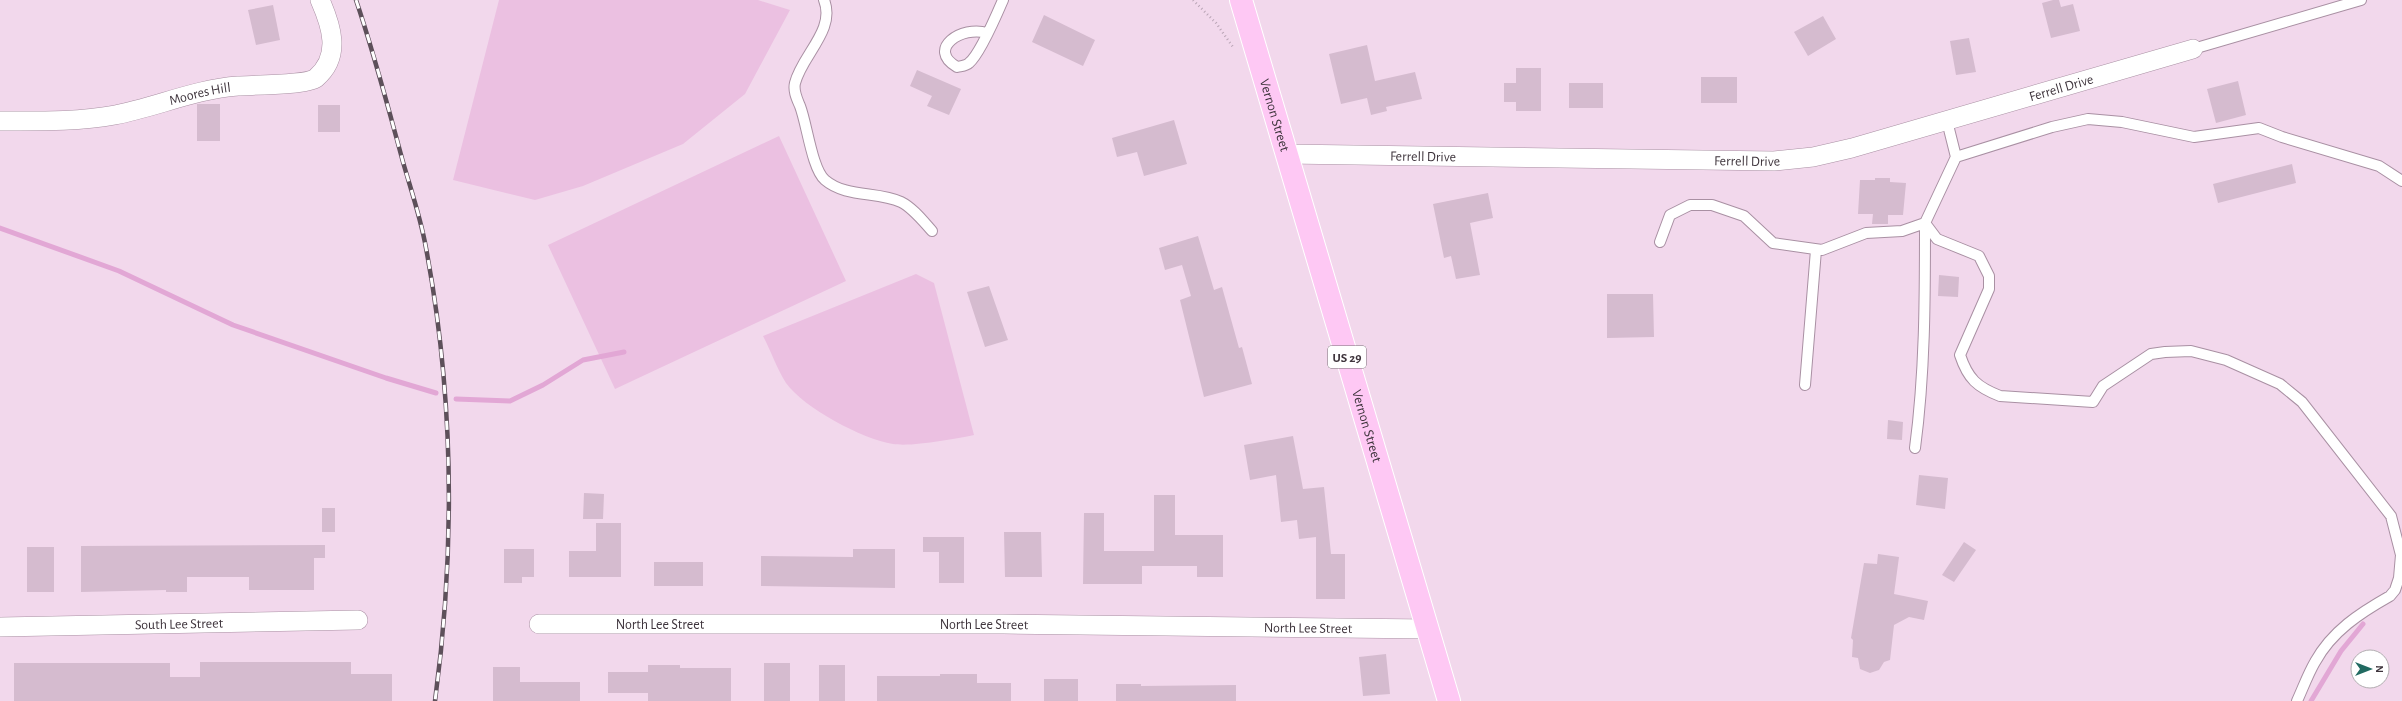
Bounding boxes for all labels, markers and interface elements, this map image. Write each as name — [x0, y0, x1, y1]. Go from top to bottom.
street label: Ferrell Drive — [2028, 72, 2095, 104]
street label: Vernon Street — [1257, 77, 1292, 154]
street label: Moores Hill — [168, 81, 232, 108]
street label: Ferrell Drive — [1390, 149, 1456, 164]
street label: Ferrell Drive — [1714, 154, 1781, 169]
road number: US 29 — [1328, 346, 1366, 368]
street label: Vernon Street — [1349, 388, 1384, 464]
street label: South Lee Street — [135, 617, 224, 632]
street label: North Lee Street — [616, 618, 705, 632]
street label: North Lee Street — [940, 618, 1029, 632]
street label: North Lee Street — [1264, 621, 1353, 636]
north arrow — [2350, 649, 2390, 689]
text: N — [2374, 665, 2385, 673]

